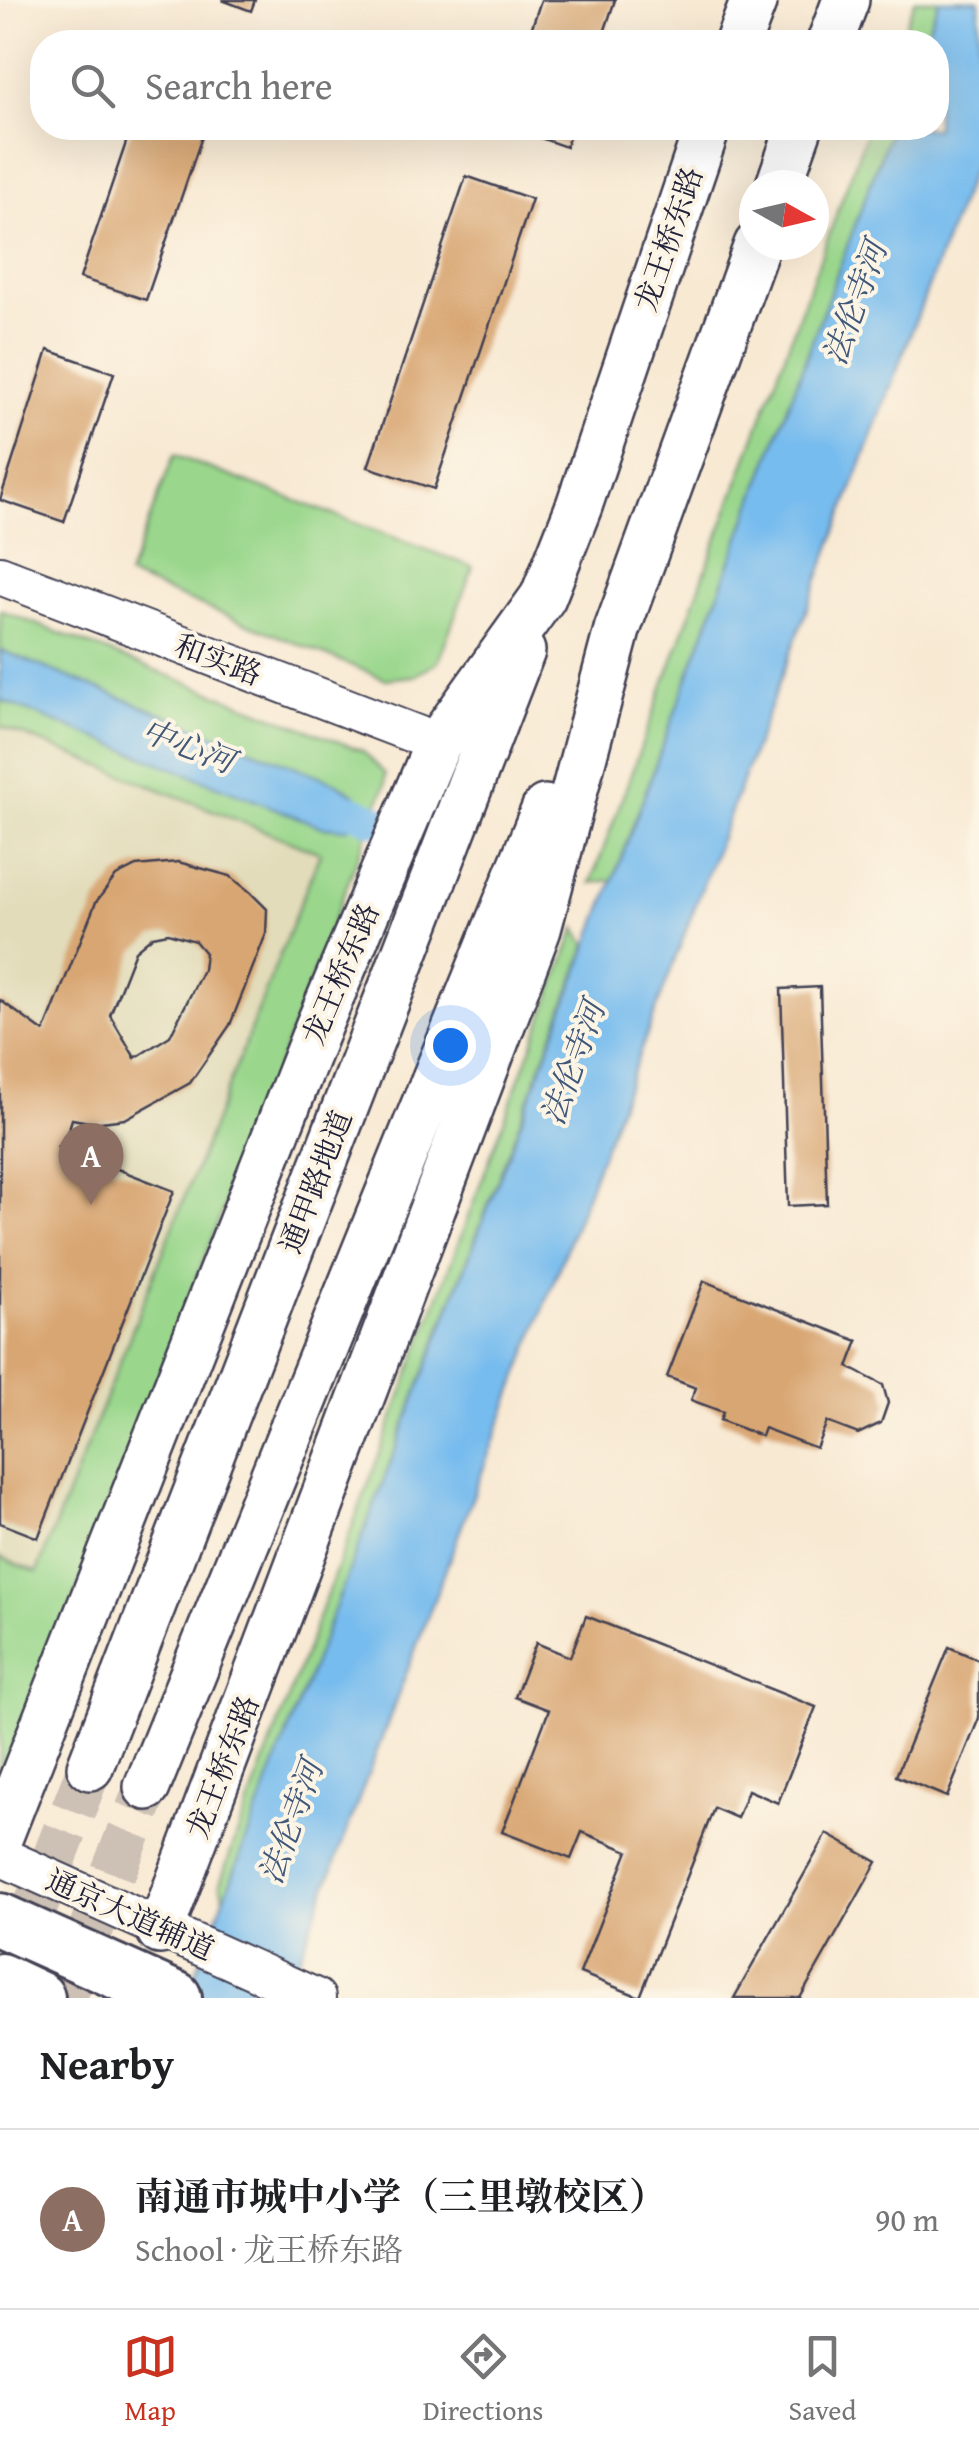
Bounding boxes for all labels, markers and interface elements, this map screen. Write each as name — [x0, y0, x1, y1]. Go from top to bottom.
search box — [30, 30, 949, 140]
text: Search here — [145, 57, 333, 113]
icon: search — [65, 58, 120, 113]
street label: 龙王桥东路 — [623, 161, 713, 317]
north arrow — [739, 170, 829, 260]
water label: 法伦寺河 — [811, 230, 900, 371]
street label: 和实路 — [168, 622, 268, 696]
water label: 中心河 — [135, 706, 246, 786]
street label: 龙王桥东路 — [291, 896, 390, 1051]
water label: 法伦寺河 — [529, 990, 618, 1131]
your location — [425, 1020, 476, 1071]
street label: 通甲路地道 — [268, 1104, 362, 1260]
pin: A — [58, 1122, 124, 1205]
street label: 龙王桥东路 — [175, 1689, 269, 1845]
water label: 法伦寺河 — [247, 1749, 336, 1890]
street label: 通京大道辅道 — [39, 1857, 222, 1971]
text: Nearby — [40, 2033, 174, 2094]
text: 南通市城中小学（三里墩校区） — [135, 2168, 667, 2224]
text: A — [62, 2196, 83, 2243]
text: 90 m — [875, 2196, 939, 2243]
text: School · 龙王桥东路 — [135, 2226, 403, 2273]
tab: Map — [123, 2329, 178, 2430]
tab: Directions — [423, 2329, 543, 2430]
tab: Saved — [789, 2329, 856, 2430]

